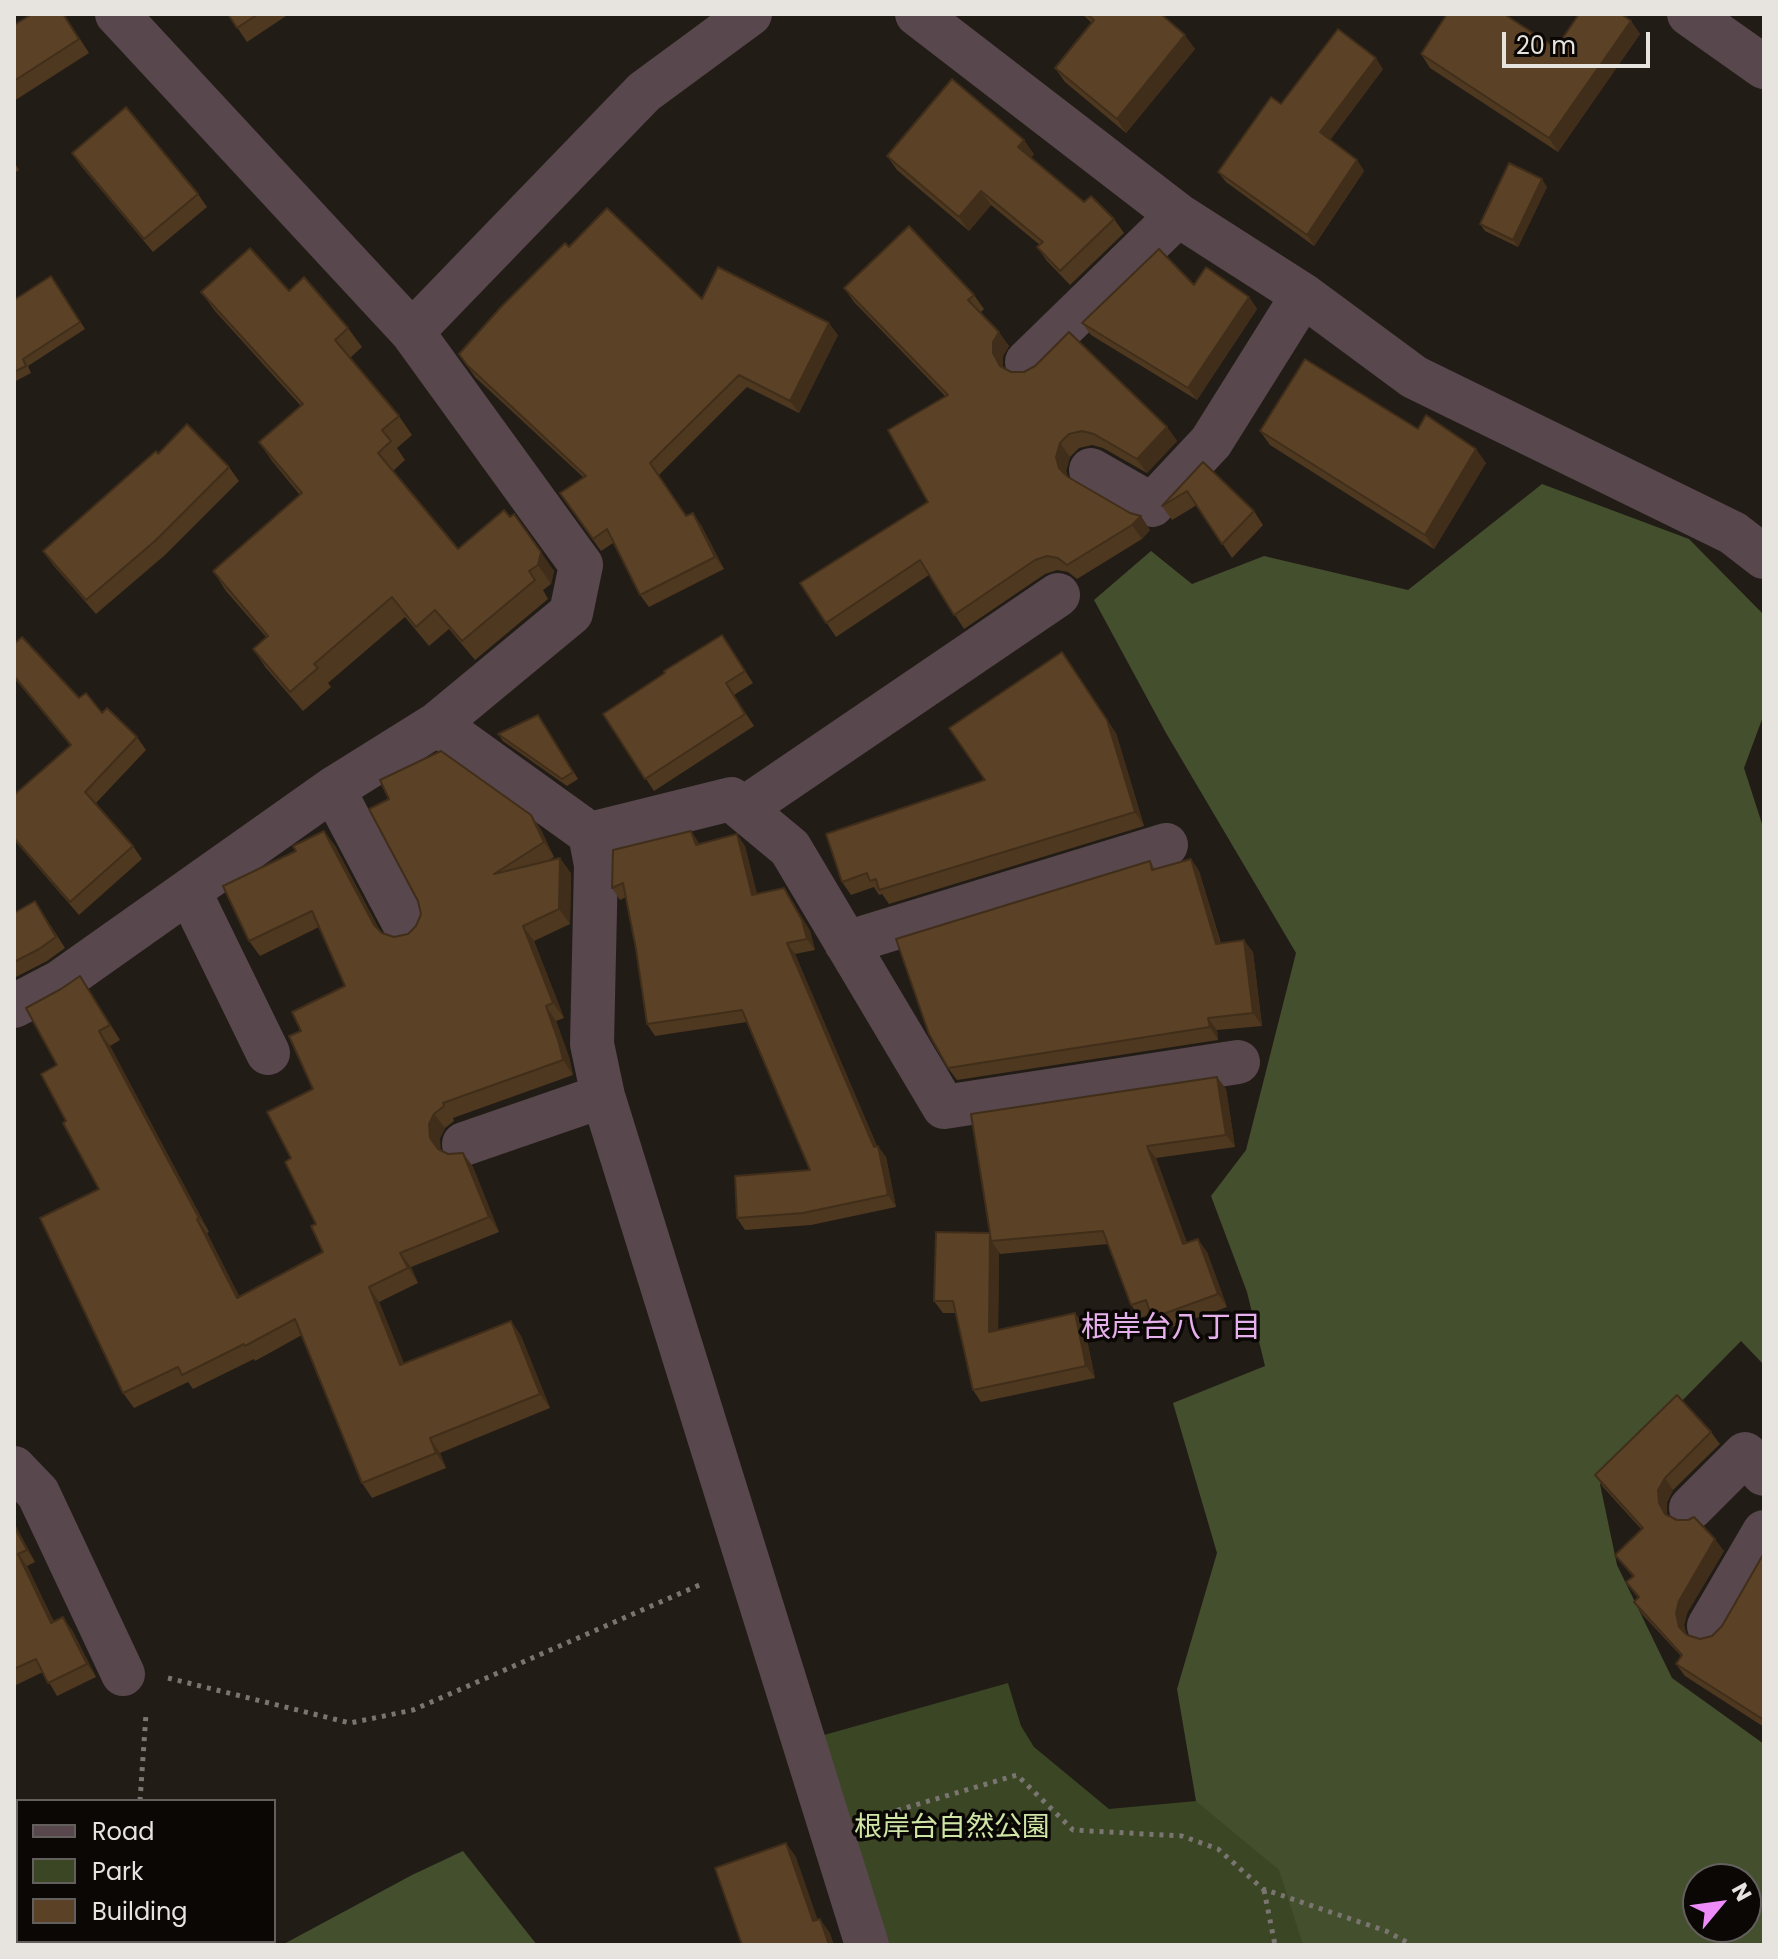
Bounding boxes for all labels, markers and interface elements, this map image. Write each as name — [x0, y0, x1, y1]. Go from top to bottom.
scale bar — [1506, 16, 1654, 66]
text: 20 m — [1516, 29, 1576, 62]
district label: 根岸台八丁目 — [1081, 1311, 1261, 1347]
legend — [16, 1799, 276, 1943]
park label: 根岸台自然公園 — [854, 1812, 1050, 1846]
text: Road — [92, 1815, 154, 1848]
text: Park — [92, 1855, 143, 1888]
north arrow — [1682, 1863, 1762, 1943]
text: N — [1724, 1877, 1759, 1907]
text: Building — [92, 1895, 188, 1928]

